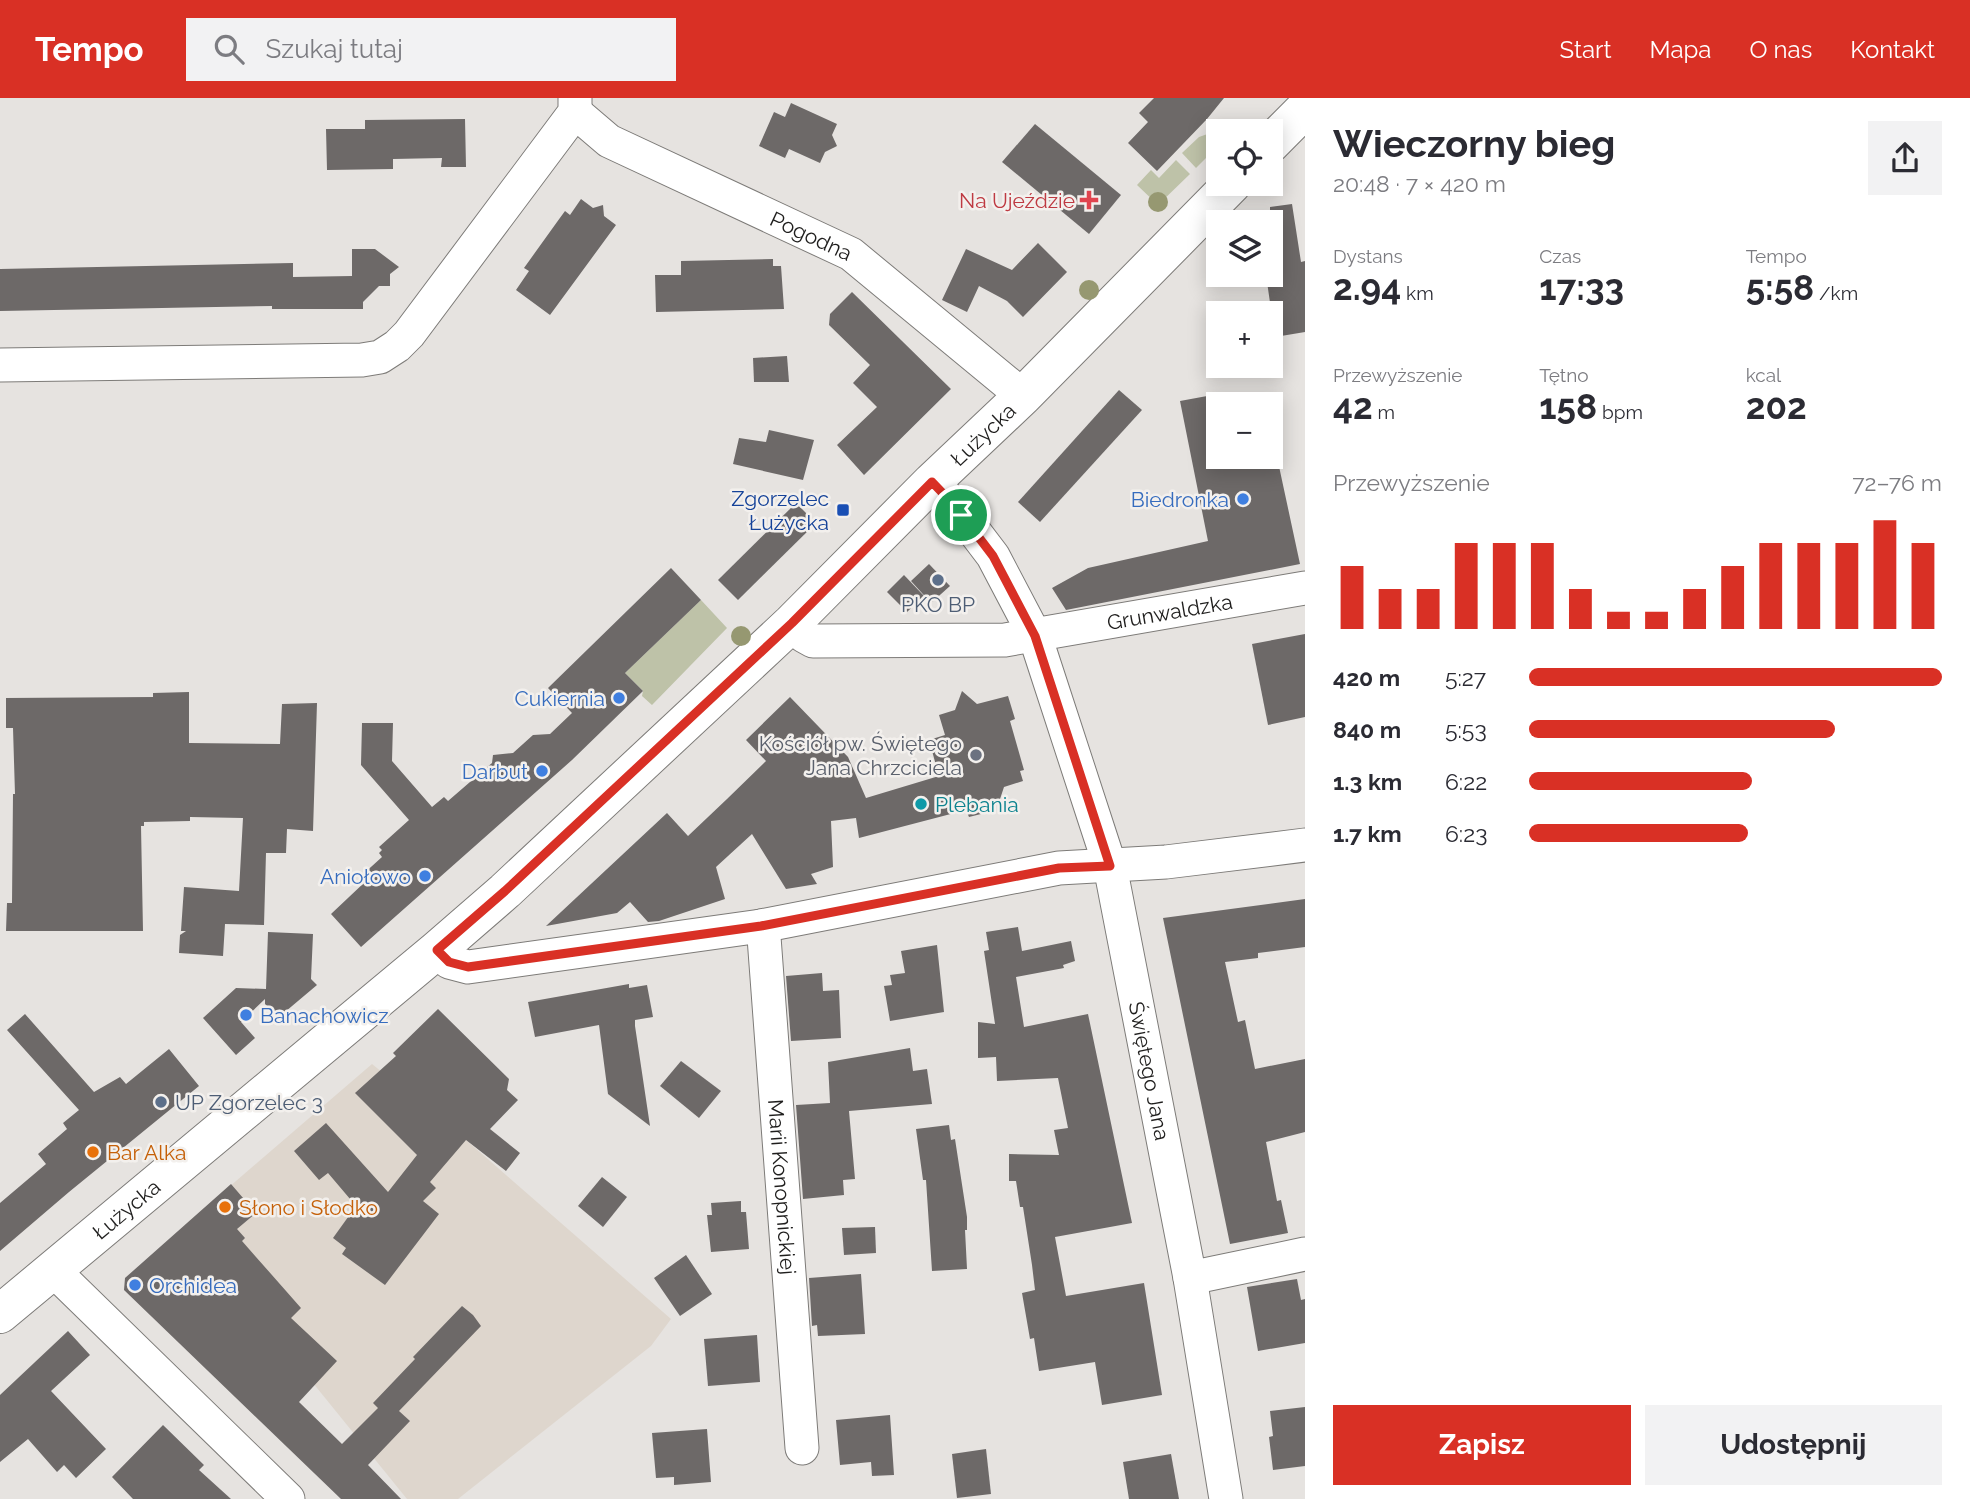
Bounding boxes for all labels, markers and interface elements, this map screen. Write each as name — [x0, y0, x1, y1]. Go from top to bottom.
search box — [186, 18, 676, 81]
text: Tempo — [35, 30, 144, 69]
icon: search — [210, 30, 248, 68]
text: Szukaj tutaj — [266, 34, 403, 64]
text: Start — [1560, 35, 1612, 64]
text: Mapa — [1650, 35, 1711, 64]
text: O nas — [1749, 35, 1812, 64]
text: Kontakt — [1850, 35, 1935, 64]
map controls — [1206, 119, 1283, 469]
button: locate — [1206, 119, 1283, 196]
text: Wieczorny bieg — [1333, 121, 1615, 166]
button: share — [1868, 121, 1942, 195]
text: 20:48 · 7 × 420 m — [1333, 170, 1506, 197]
place label: Na Ujeździe — [959, 188, 1075, 213]
marker: Na Ujeździe — [1081, 192, 1097, 208]
street label: Pogodna — [766, 206, 856, 265]
button: layers — [1206, 210, 1283, 287]
text: Dystans — [1333, 245, 1403, 267]
text: Czas — [1539, 245, 1581, 267]
text: Tempo — [1746, 245, 1807, 267]
text: 2.94 — [1333, 267, 1401, 308]
text: 17:33 — [1539, 267, 1624, 308]
text: 5:58 — [1746, 267, 1814, 308]
text: km — [1401, 282, 1434, 304]
text: /km — [1814, 282, 1858, 304]
button: + — [1206, 301, 1283, 378]
text: Przewyższenie — [1333, 364, 1462, 386]
text: Tętno — [1539, 364, 1589, 386]
text: kcal — [1746, 364, 1781, 386]
text: 42 — [1333, 386, 1373, 427]
text: 158 — [1539, 386, 1597, 427]
text: 202 — [1746, 386, 1807, 427]
button: − — [1206, 392, 1283, 469]
street label: Łużycka — [945, 397, 1021, 471]
text: m — [1373, 401, 1395, 423]
text: bpm — [1597, 401, 1643, 423]
text: Przewyższenie — [1333, 469, 1490, 496]
text: 72–76 m — [1852, 469, 1942, 496]
pin — [931, 485, 991, 545]
place label: Zgorzelec Łużycka — [731, 486, 829, 535]
place label: Biedronka — [1131, 487, 1229, 512]
marker: Biedronka — [1235, 491, 1251, 507]
icon: arrive — [942, 496, 980, 534]
marker: Zgorzelec Łużycka — [835, 502, 851, 518]
marker: PKO BP — [930, 572, 946, 588]
street label: Grunwaldzka — [1105, 588, 1234, 635]
place label: PKO BP — [901, 592, 975, 617]
text: 420 m — [1333, 664, 1400, 691]
text: 5:27 — [1445, 664, 1486, 691]
place label: Cukiernia — [514, 686, 605, 711]
marker: Cukiernia — [611, 690, 627, 706]
text: 840 m — [1333, 716, 1401, 743]
text: 5:53 — [1445, 716, 1487, 743]
place label: Kościół pw. Świętego Jana Chrzciciela — [759, 731, 962, 780]
marker: Kościół pw. Świętego Jana Chrzciciela — [968, 747, 984, 763]
place label: Darbut — [462, 759, 528, 784]
marker: Darbut — [534, 763, 550, 779]
text: 1.3 km — [1333, 768, 1402, 795]
text: 6:22 — [1445, 768, 1487, 795]
place label: Plebania — [935, 792, 1019, 817]
marker: Plebania — [913, 796, 929, 812]
text: 1.7 km — [1333, 820, 1402, 847]
text: 6:23 — [1445, 820, 1487, 847]
place label: Aniołowo — [320, 864, 411, 889]
marker: Aniołowo — [417, 868, 433, 884]
street label: Świętego Jana — [1124, 999, 1175, 1142]
place label: Banachowicz — [260, 1003, 389, 1028]
marker: Banachowicz — [238, 1007, 254, 1023]
place label: UP Zgorzelec 3 — [175, 1090, 323, 1115]
marker: UP Zgorzelec 3 — [153, 1094, 169, 1110]
street label: Marii Konopnickiej — [764, 1098, 802, 1276]
place label: Bar Alka — [107, 1140, 186, 1165]
marker: Bar Alka — [85, 1144, 101, 1160]
street label: Łużycka — [87, 1174, 165, 1244]
place label: Słono i Słodko — [239, 1195, 378, 1220]
marker: Słono i Słodko — [217, 1199, 233, 1215]
place label: Orchidea — [149, 1273, 237, 1298]
marker: Orchidea — [127, 1277, 143, 1293]
button: Zapisz — [1333, 1405, 1631, 1485]
button: Udostępnij — [1645, 1405, 1942, 1485]

